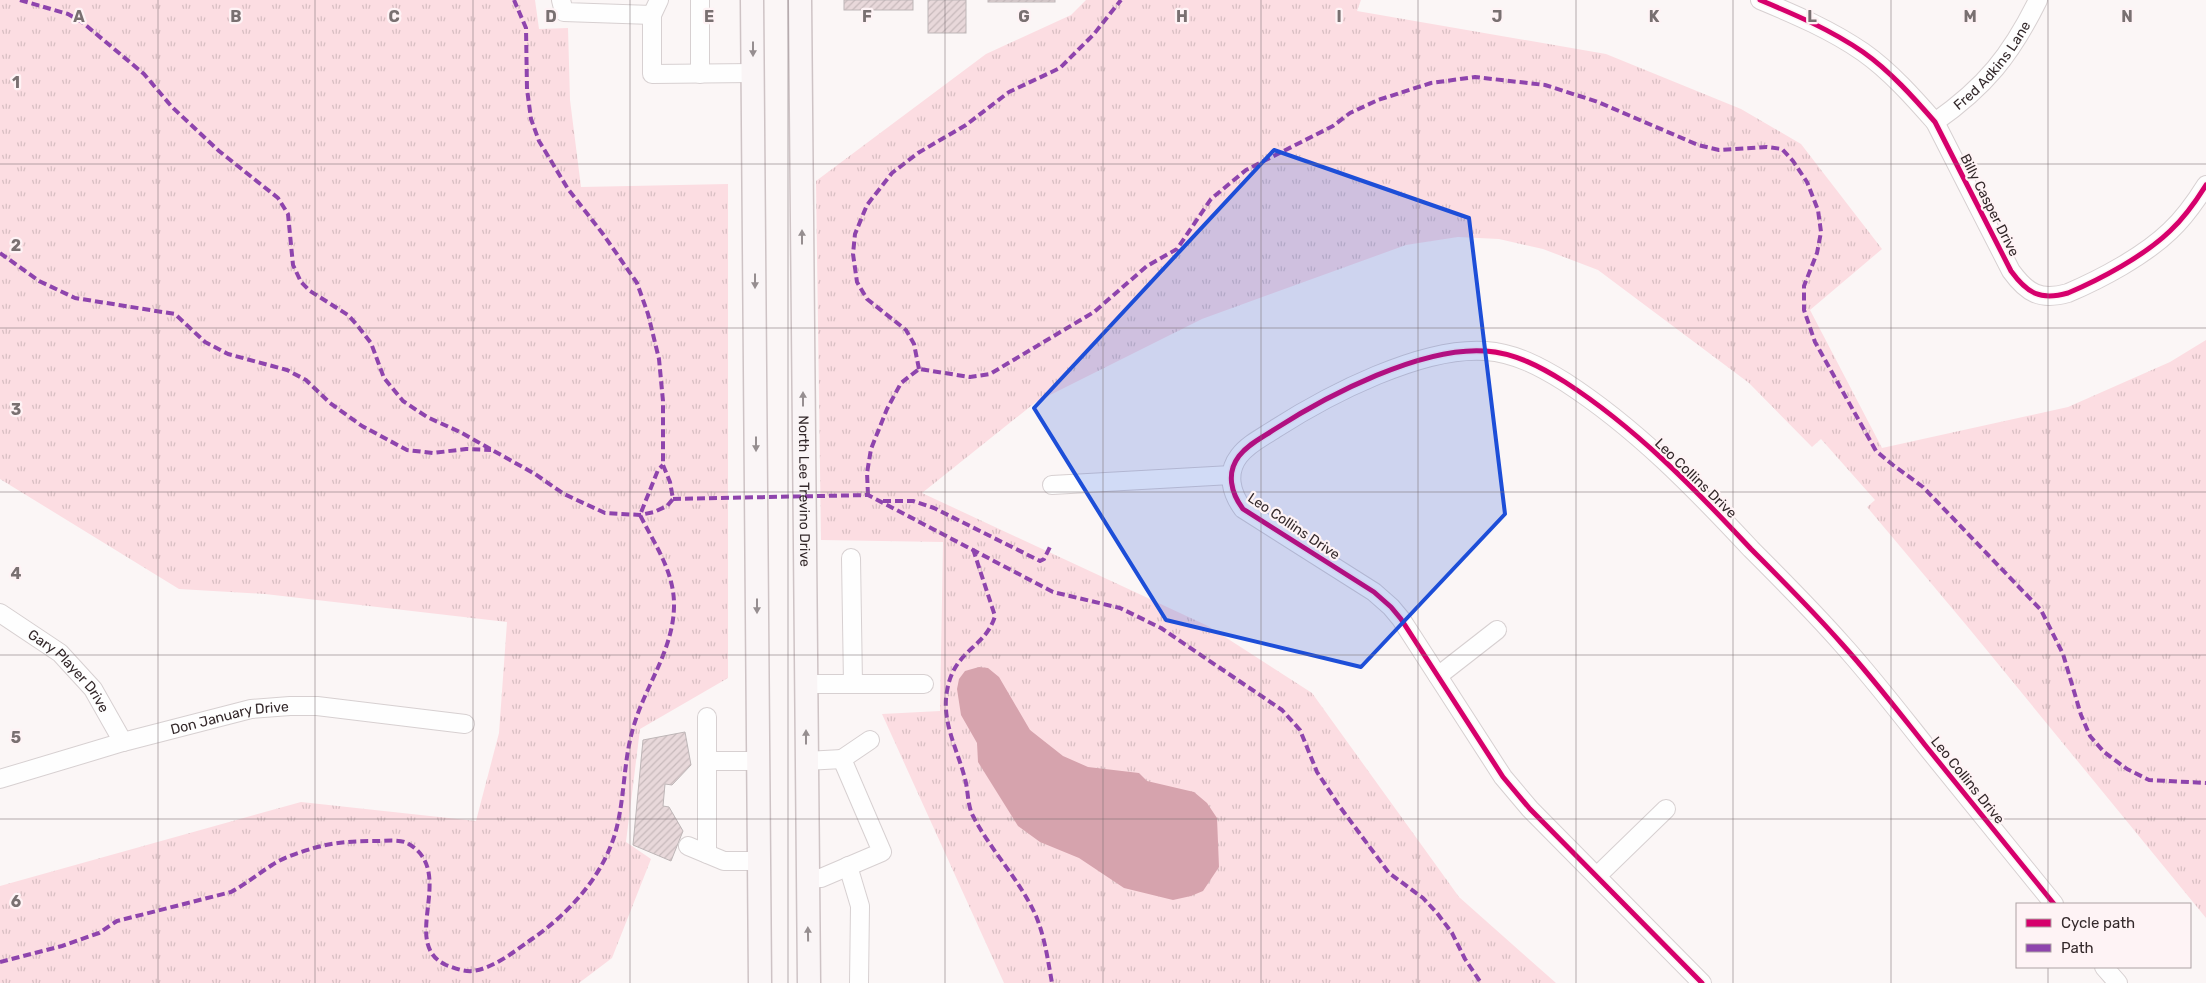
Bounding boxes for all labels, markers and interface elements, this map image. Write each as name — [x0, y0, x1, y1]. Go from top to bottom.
text: A — [73, 7, 85, 26]
text: B — [230, 7, 242, 26]
text: C — [388, 7, 400, 26]
text: D — [545, 7, 557, 26]
text: E — [704, 7, 714, 26]
text: F — [862, 7, 872, 26]
text: G — [1018, 7, 1030, 26]
text: H — [1176, 7, 1188, 26]
text: I — [1336, 7, 1342, 26]
text: J — [1492, 7, 1502, 26]
text: K — [1649, 7, 1660, 26]
text: L — [1807, 7, 1817, 26]
text: M — [1963, 7, 1977, 26]
text: N — [2121, 7, 2133, 26]
street label: Fred Adkins Lane — [1950, 18, 2034, 114]
one-way arrow — [749, 41, 757, 57]
text: 1 — [12, 73, 20, 92]
street label: Billy Casper Drive — [1956, 151, 2023, 259]
one-way arrow — [798, 229, 806, 245]
text: 2 — [11, 236, 21, 255]
one-way arrow — [751, 273, 759, 289]
one-way arrow — [799, 391, 807, 407]
text: 3 — [11, 400, 21, 419]
street label: North Lee Trevino Drive — [795, 415, 813, 567]
street label: Leo Collins Drive — [1651, 435, 1740, 522]
one-way arrow — [752, 436, 760, 452]
street label: Leo Collins Drive — [1244, 489, 1343, 564]
text: 4 — [11, 564, 22, 583]
one-way arrow — [753, 598, 761, 614]
street label: Gary Player Drive — [25, 626, 113, 716]
street label: Don January Drive — [169, 698, 289, 738]
text: 5 — [11, 728, 21, 747]
one-way arrow — [802, 729, 810, 745]
street label: Leo Collins Drive — [1927, 733, 2008, 827]
text: 6 — [11, 892, 21, 911]
legend — [2016, 903, 2191, 968]
text: Cycle path — [2061, 914, 2135, 932]
one-way arrow — [804, 926, 812, 942]
text: Path — [2061, 939, 2094, 957]

